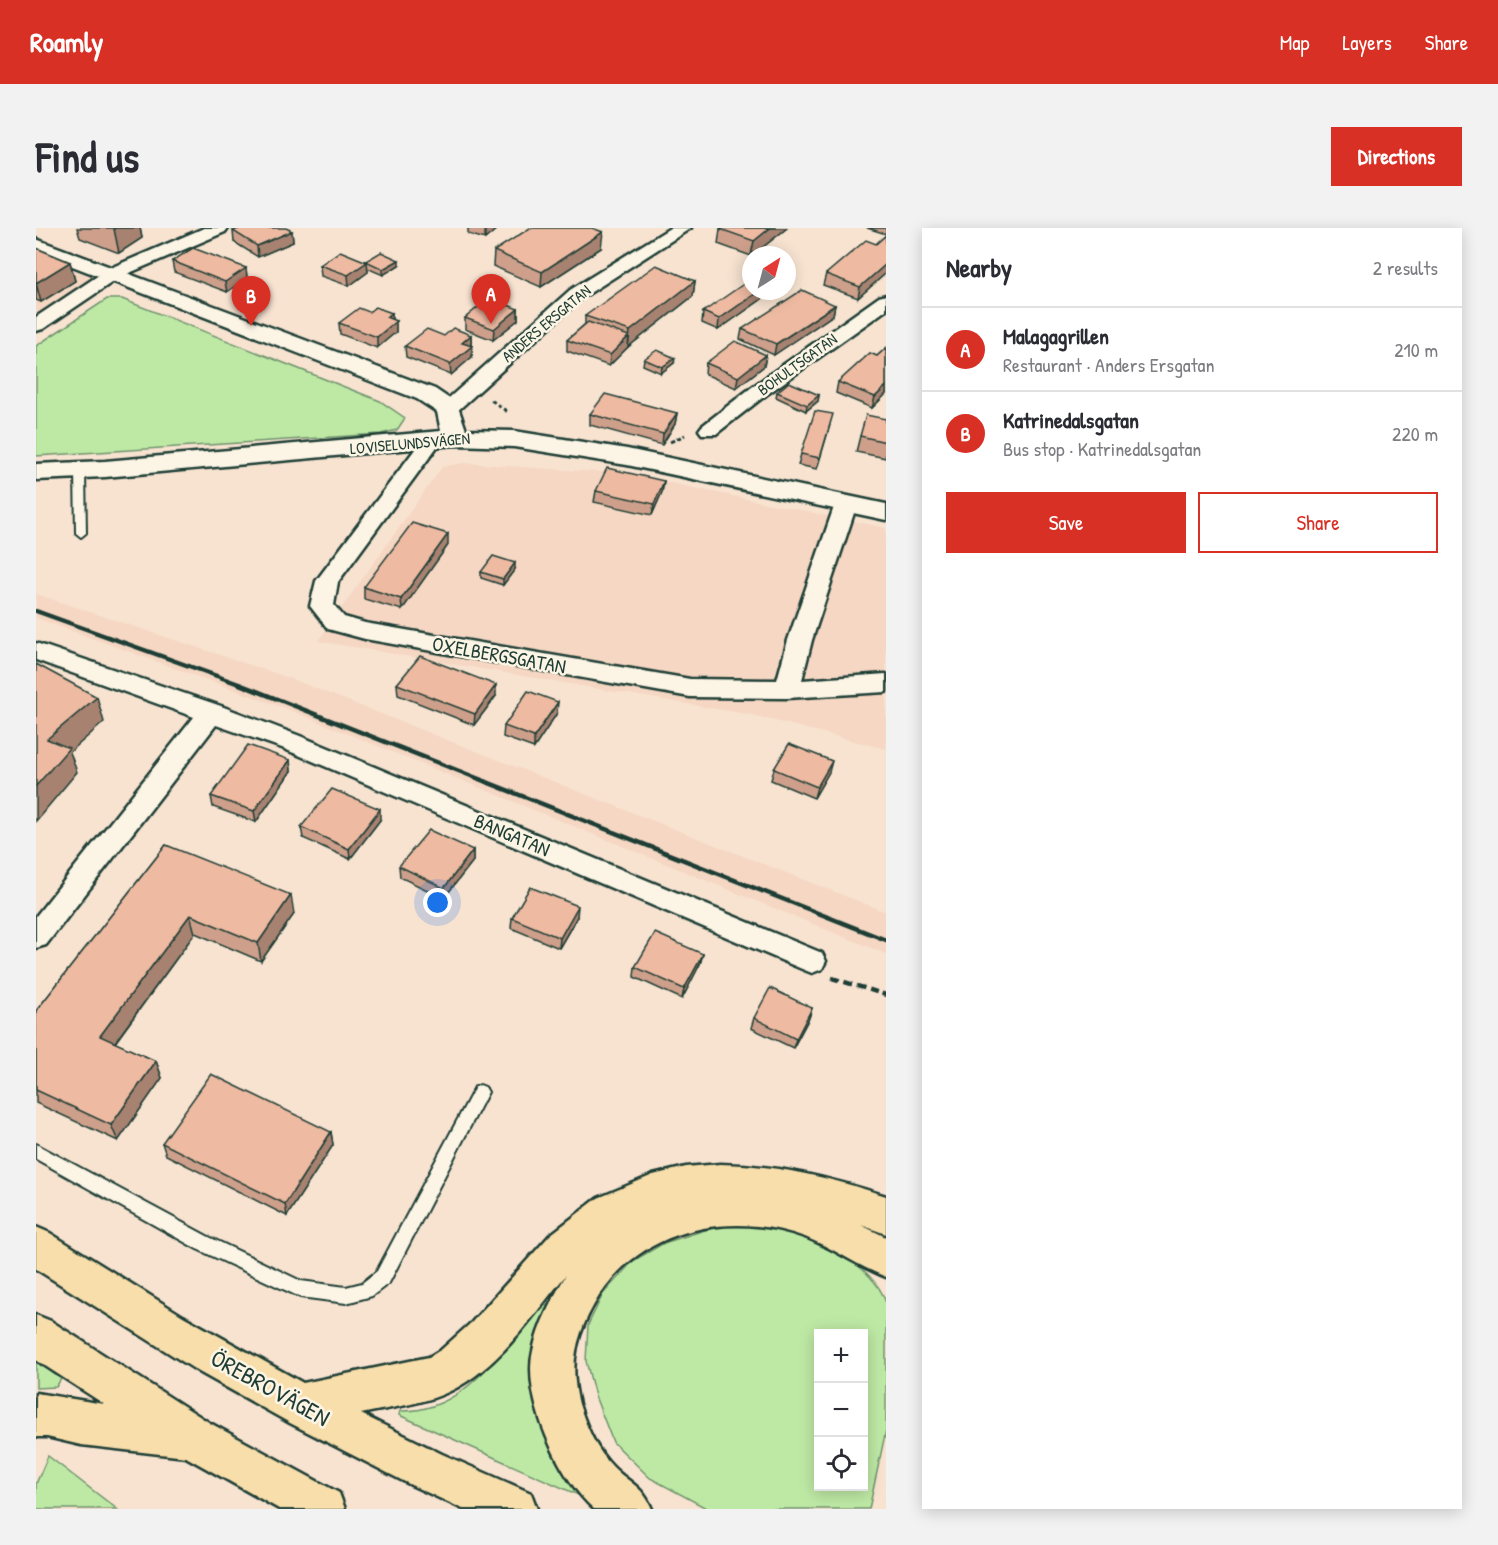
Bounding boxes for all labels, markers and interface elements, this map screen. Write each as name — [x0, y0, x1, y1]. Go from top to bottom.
text: Roamly — [30, 23, 103, 61]
text: Map — [1280, 28, 1309, 57]
text: Layers — [1342, 28, 1392, 57]
text: Share — [1425, 28, 1468, 57]
button: Directions — [1331, 127, 1462, 186]
text: Find us — [36, 128, 139, 185]
north arrow — [742, 246, 796, 300]
text: Nearby — [946, 250, 1012, 285]
text: 2 results — [1373, 254, 1438, 281]
pin: A — [472, 274, 510, 324]
pin: B — [232, 276, 270, 326]
street label: ANDERS ERSGATAN — [497, 279, 595, 367]
text: Malagagrillen — [1003, 321, 1109, 351]
street label: BOHULTSGATAN — [753, 328, 841, 400]
text: A — [961, 336, 970, 363]
text: 210 m — [1394, 336, 1438, 363]
text: Restaurant · Anders Ersgatan — [1003, 351, 1214, 378]
text: Katrinedalsgatan — [1003, 405, 1139, 435]
text: B — [960, 420, 971, 447]
text: 220 m — [1392, 420, 1438, 447]
street label: LOVISELUNDSVÄGEN — [349, 427, 471, 459]
text: Bus stop · Katrinedalsgatan — [1003, 435, 1201, 462]
button: Save — [946, 492, 1186, 553]
button: Share — [1198, 492, 1438, 553]
street label: OXELBERGSGATAN — [430, 629, 568, 680]
street label: BANGATAN — [470, 807, 554, 863]
your location — [423, 888, 452, 917]
map controls — [814, 1329, 868, 1491]
button: + — [814, 1329, 868, 1383]
street label: ÖREBROVÄGEN — [205, 1341, 336, 1433]
button: − — [814, 1383, 868, 1437]
button: locate — [814, 1437, 868, 1491]

